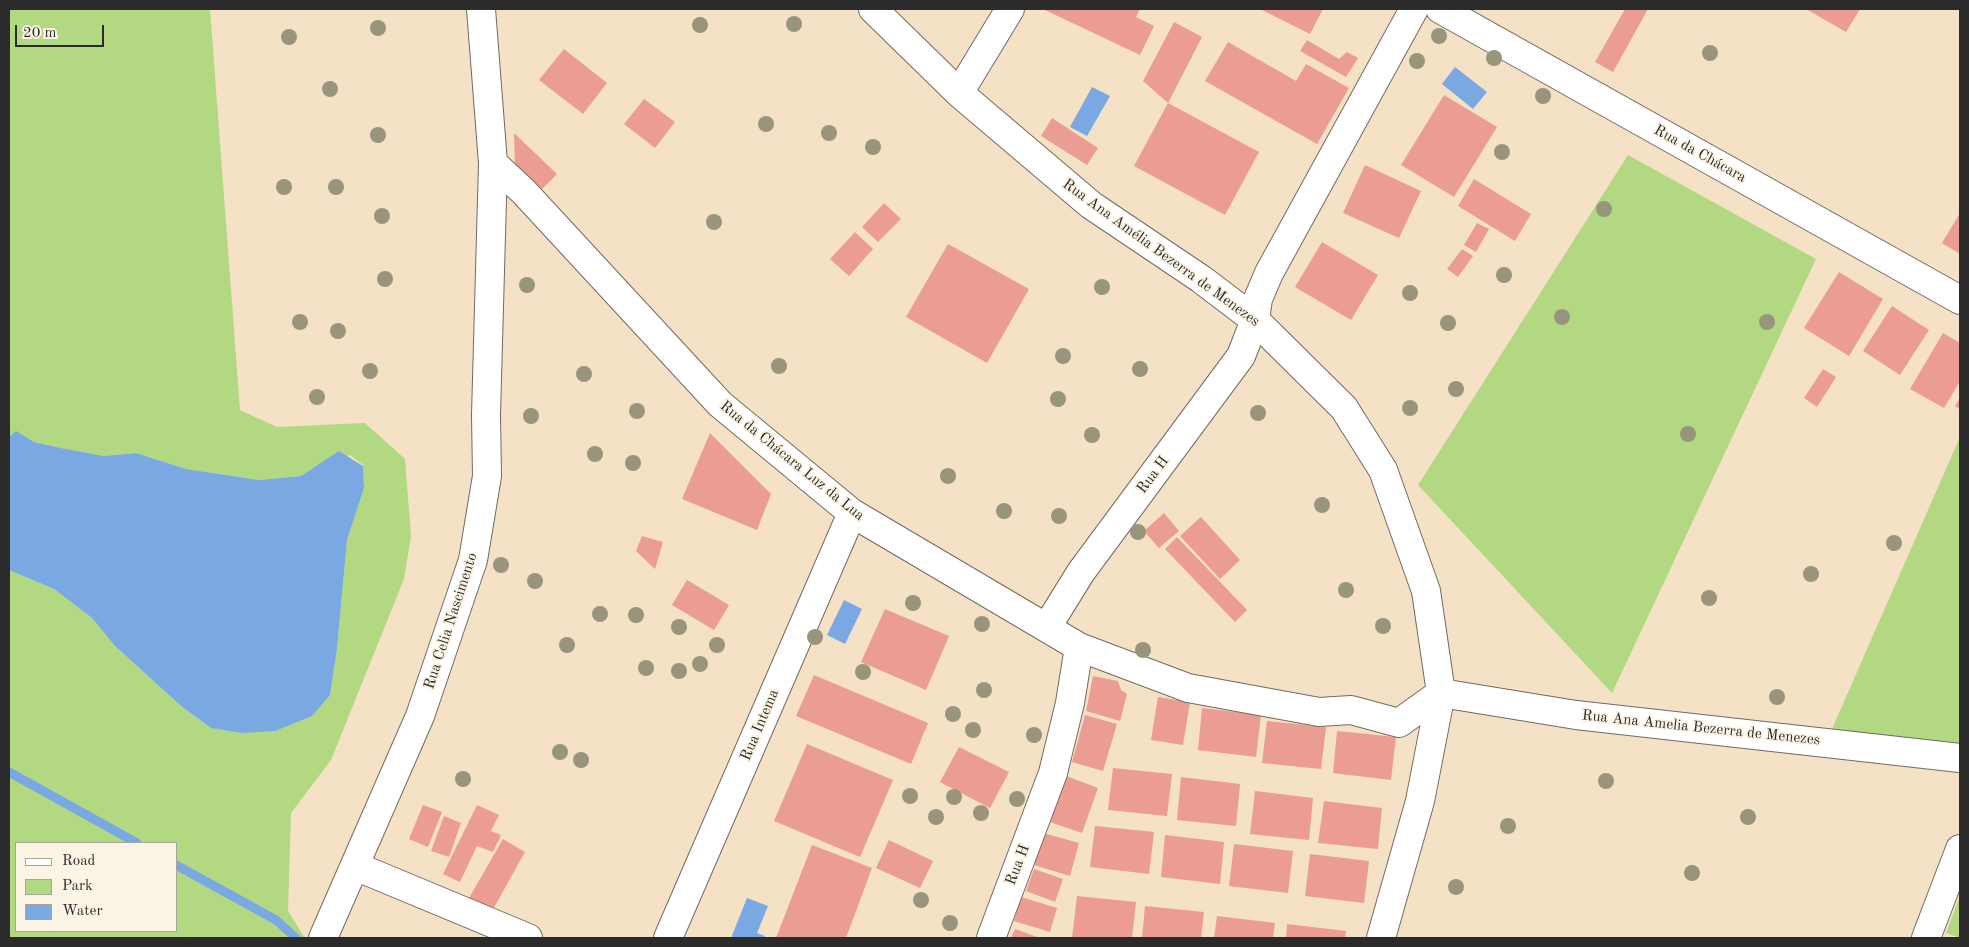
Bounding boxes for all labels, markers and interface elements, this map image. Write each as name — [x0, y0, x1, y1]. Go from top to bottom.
scale bar — [18, 15, 106, 47]
text: 20 m — [23, 26, 57, 41]
street label: Rua da Chácara — [1651, 121, 1749, 187]
street label: Rua Ana Amélia Bezerra de Menezes — [1059, 175, 1263, 331]
street label: Rua da Chácara Luz da Lua — [716, 397, 868, 525]
street label: Rua H — [1133, 453, 1173, 497]
street label: Rua Celia Nascimento — [420, 550, 482, 692]
street label: Rua Intema — [737, 687, 783, 763]
street label: Rua Ana Amelia Bezerra de Menezes — [1581, 707, 1821, 749]
legend — [15, 842, 178, 932]
street label: Rua H — [1002, 842, 1034, 888]
text: Road — [62, 854, 95, 869]
text: Park — [62, 879, 93, 894]
text: Water — [62, 904, 103, 919]

